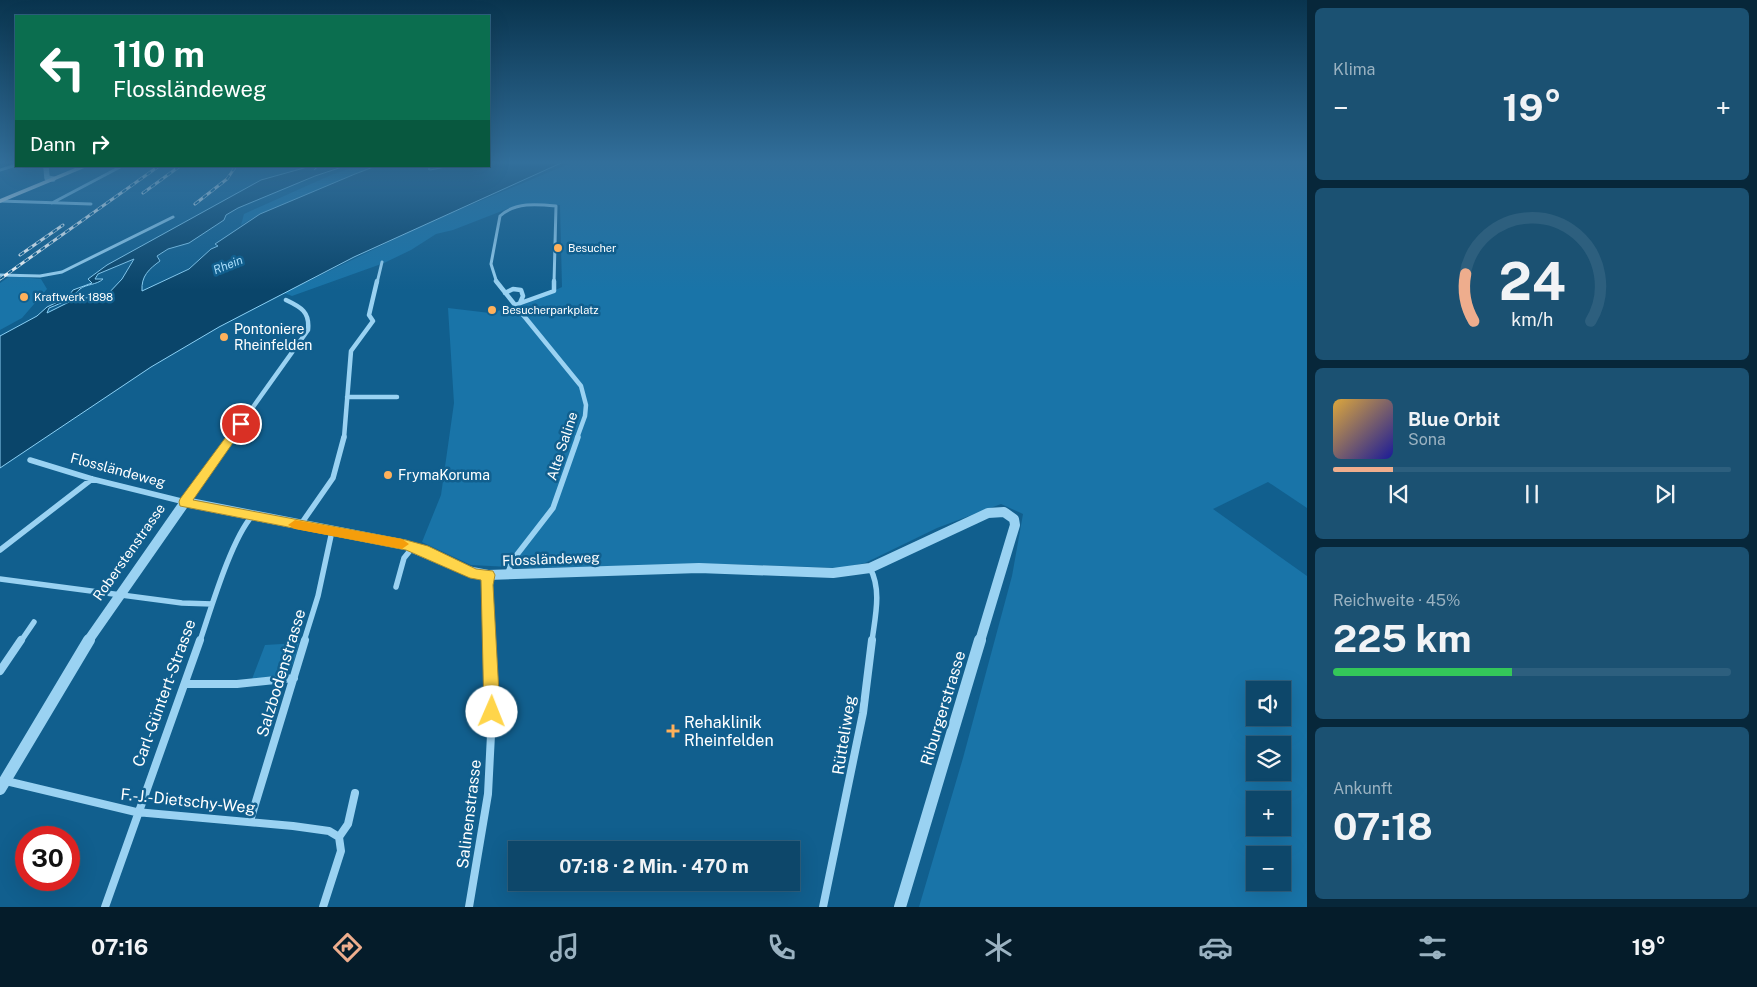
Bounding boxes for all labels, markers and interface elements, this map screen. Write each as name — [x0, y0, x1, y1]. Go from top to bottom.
text: 110 m — [113, 34, 205, 75]
icon: left — [30, 35, 95, 100]
text: Klima — [1333, 60, 1375, 79]
text: Flossländeweg — [113, 76, 267, 102]
text: 19° — [1502, 85, 1562, 130]
text: − — [1333, 91, 1349, 124]
text: + — [1715, 91, 1731, 124]
icon: right — [86, 130, 114, 158]
text: Dann — [30, 133, 76, 155]
marker: Besucher — [552, 242, 564, 254]
place label: Besucher — [568, 242, 616, 254]
text: 24 — [1498, 251, 1566, 312]
water label: Rhein — [211, 253, 245, 277]
marker: Kraftwerk 1898 — [18, 291, 30, 303]
place label: Kraftwerk 1898 — [34, 291, 113, 303]
marker: Besucherparkplatz — [486, 304, 498, 316]
place label: Besucherparkplatz — [502, 304, 599, 316]
text: km/h — [1511, 309, 1553, 330]
place label: Pontoniere Rheinfelden — [234, 321, 312, 353]
marker: Pontoniere Rheinfelden — [218, 331, 230, 343]
pin — [220, 403, 262, 445]
text: Blue Orbit — [1408, 408, 1500, 430]
icon: arrive — [227, 410, 255, 438]
street label: Alte Saline — [543, 410, 581, 482]
text: Sona — [1408, 430, 1446, 449]
street label: Flossländeweg — [69, 450, 168, 490]
place label: FrymaKoruma — [398, 467, 490, 483]
marker: FrymaKoruma — [382, 469, 394, 481]
icon: previous — [1385, 480, 1413, 508]
icon: pause — [1518, 480, 1546, 508]
icon: next — [1651, 480, 1679, 508]
street label: Roberstenstrasse — [90, 501, 168, 603]
street label: Flossländeweg — [502, 549, 600, 569]
text: Reichweite · 45% — [1333, 591, 1460, 610]
street label: Salzbodenstrasse — [253, 607, 309, 739]
text: 225 km — [1333, 616, 1472, 661]
street label: Carl-Güntert-Strasse — [128, 617, 200, 769]
street label: Riburgerstrasse — [917, 648, 969, 768]
map controls — [1246, 681, 1291, 891]
button: sound — [1246, 681, 1291, 726]
position arrow — [465, 685, 517, 737]
street label: Rütteliweg — [828, 694, 860, 776]
place label: Rehaklinik Rheinfelden — [684, 713, 774, 750]
marker: Rehaklinik Rheinfelden — [666, 724, 680, 738]
button: layers — [1246, 736, 1291, 781]
street label: Salinenstrasse — [453, 758, 485, 870]
text: Ankunft — [1333, 779, 1393, 798]
street label: F.-J.-Dietschy-Weg — [120, 784, 257, 818]
button: + — [1246, 791, 1291, 836]
text: 07:18 — [1333, 804, 1433, 849]
speed limit sign: 30 — [15, 826, 80, 891]
button: − — [1246, 846, 1291, 891]
text: 07:18 · 2 Min. · 470 m — [559, 855, 749, 877]
icon: directions — [330, 930, 365, 965]
icon: music — [547, 930, 582, 965]
icon: phone — [764, 930, 799, 965]
icon: climate — [981, 930, 1016, 965]
icon: car — [1198, 930, 1233, 965]
icon: filters — [1415, 930, 1450, 965]
text: 07:16 — [91, 934, 148, 960]
text: 19° — [1632, 934, 1666, 960]

